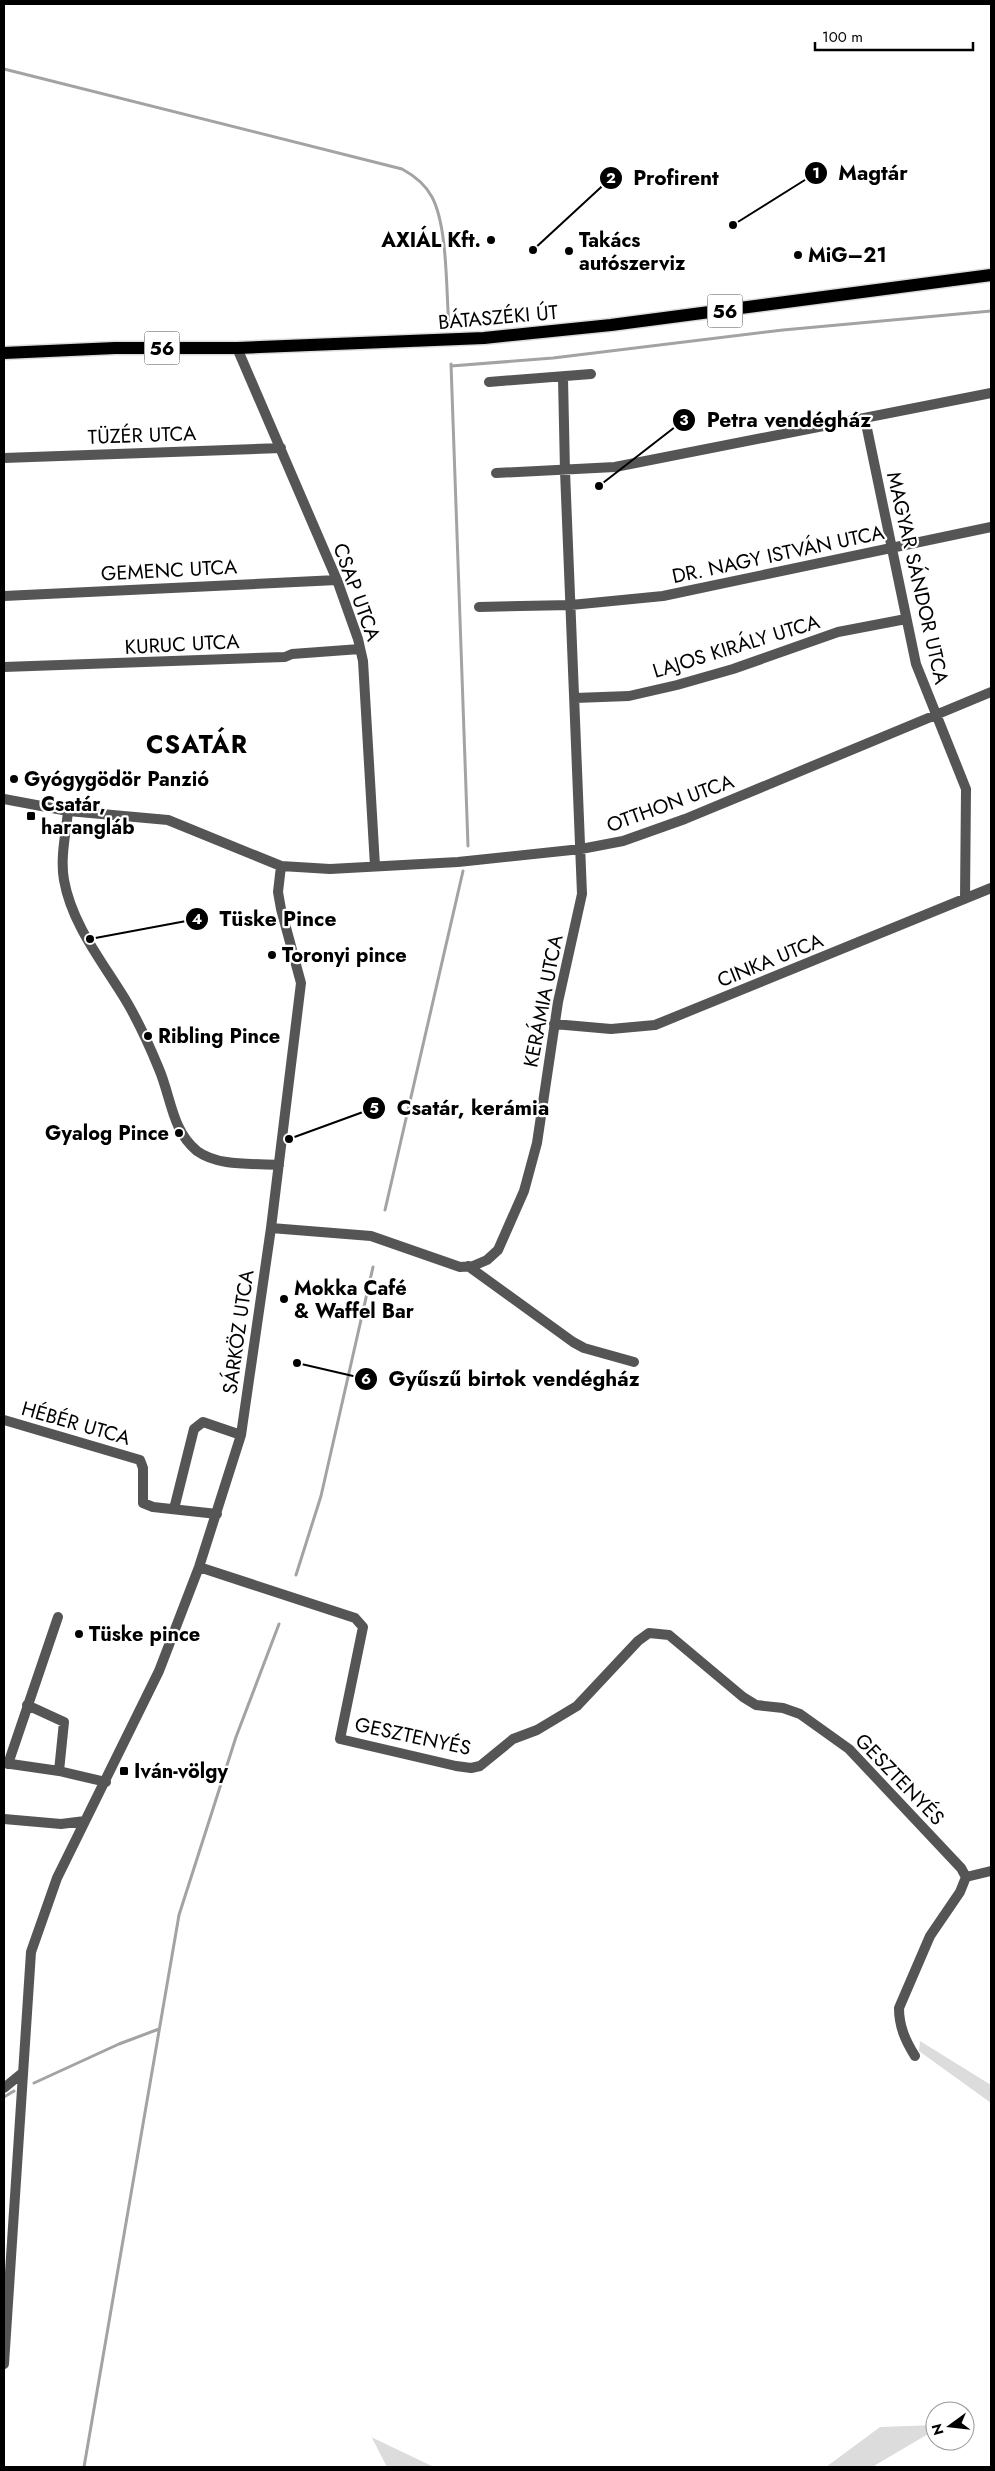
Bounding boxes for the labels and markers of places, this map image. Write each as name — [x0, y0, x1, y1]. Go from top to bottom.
callout: Magtár — [803, 155, 918, 191]
callout: Profirent — [598, 160, 729, 196]
place label: AXIÁL Kft. — [380, 225, 481, 255]
place label: Takács autószerviz — [579, 226, 686, 278]
marker: AXIÁL Kft. — [485, 234, 497, 246]
place label: MiG–21 — [808, 241, 887, 270]
marker: Takács autószerviz — [563, 245, 575, 257]
marker: MiG–21 — [792, 249, 804, 261]
callout: Petra vendégház — [672, 402, 881, 438]
place label: Gyógygödör Panzió — [24, 765, 209, 794]
marker: Gyógygödör Panzió — [8, 773, 20, 785]
place label: Csatár, harangláb — [41, 790, 134, 842]
marker: Csatár, harangláb — [25, 810, 37, 822]
callout: Tüske Pince — [184, 901, 346, 937]
place label: Toronyi pince — [282, 941, 407, 970]
marker: Toronyi pince — [266, 949, 278, 961]
place label: Ribling Pince — [158, 1022, 280, 1051]
marker: Ribling Pince — [142, 1030, 154, 1042]
callout: Csatár, kerámia — [361, 1090, 559, 1126]
place label: Gyalog Pince — [45, 1119, 169, 1148]
marker: Gyalog Pince — [173, 1127, 185, 1139]
place label: Mokka Café & Waffel Bar — [294, 1274, 415, 1326]
marker: Mokka Café & Waffel Bar — [278, 1293, 290, 1305]
callout: Gyűszű birtok vendégház — [353, 1361, 649, 1397]
place label: Tüske pince — [89, 1620, 200, 1649]
marker: Tüske pince — [73, 1628, 85, 1640]
place label: Iván-völgy — [134, 1757, 228, 1786]
marker: Iván-völgy — [118, 1765, 130, 1777]

